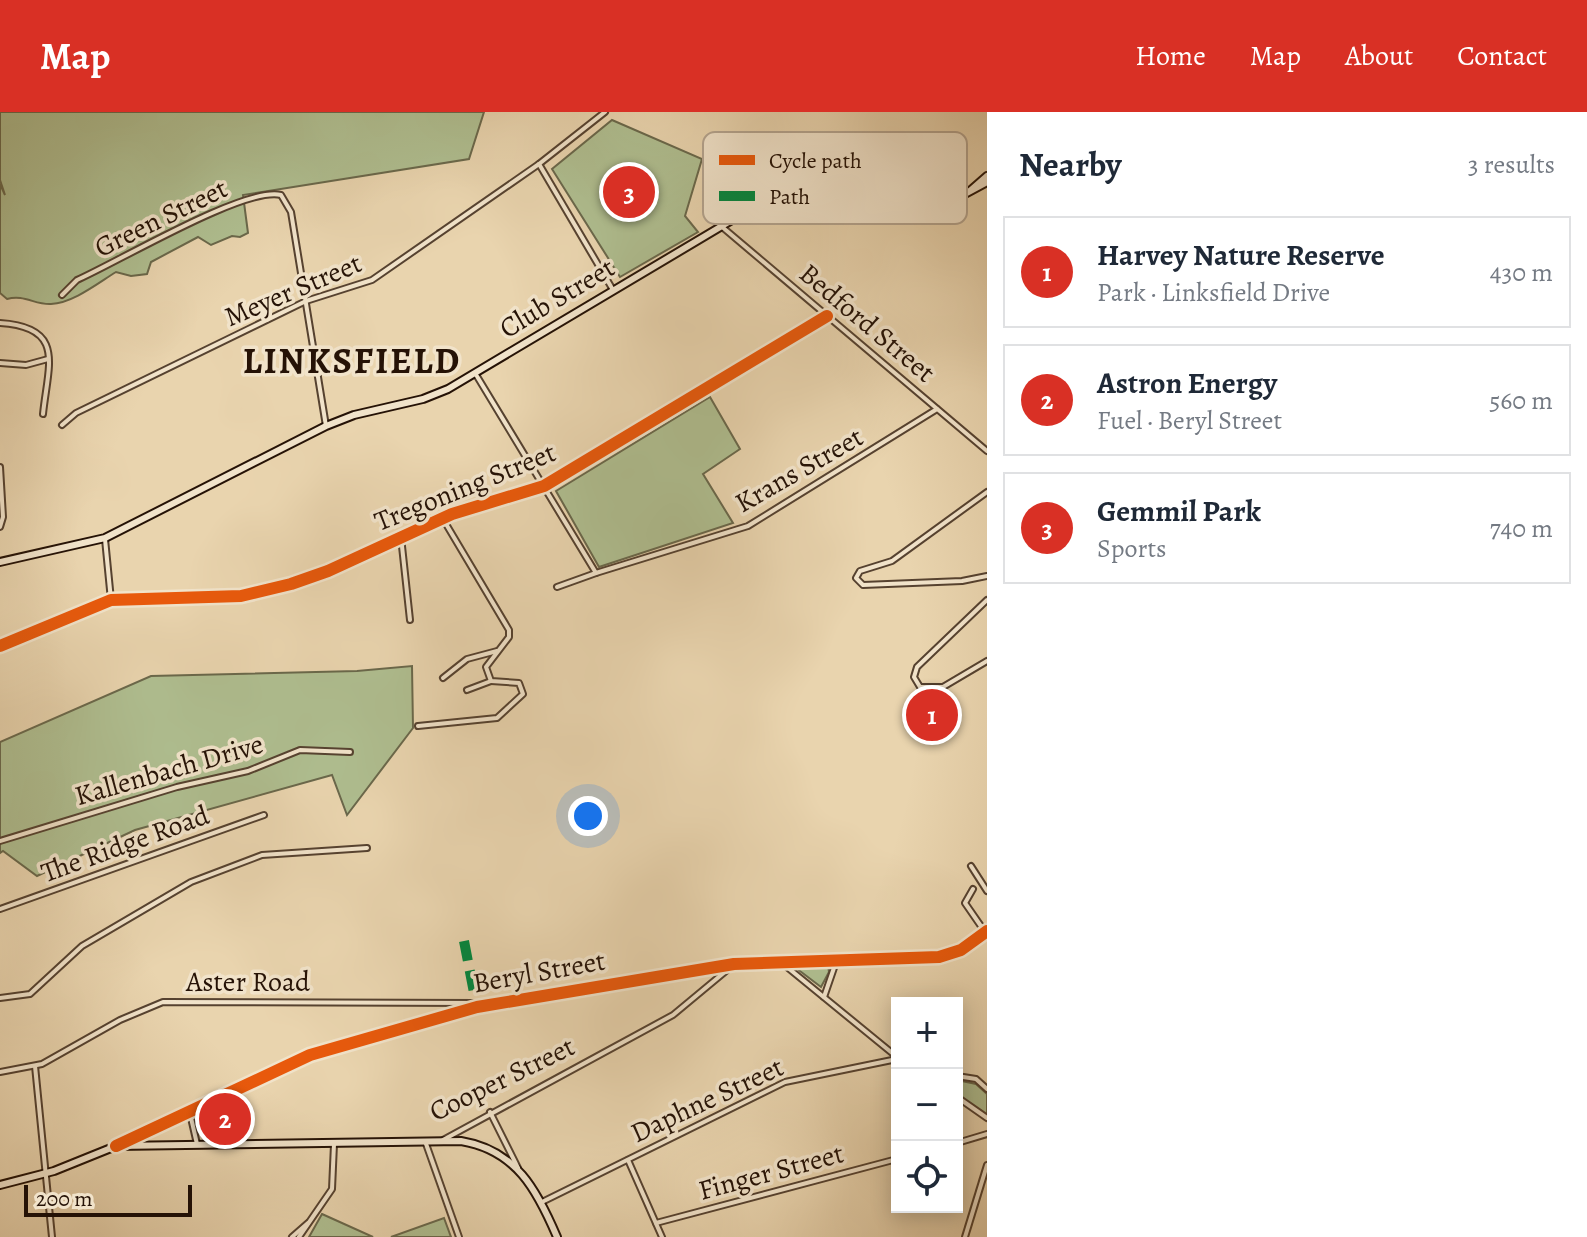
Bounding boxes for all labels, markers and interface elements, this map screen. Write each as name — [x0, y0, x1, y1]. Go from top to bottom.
text: Map — [40, 30, 110, 82]
text: Home — [1135, 37, 1206, 75]
text: Map — [1250, 37, 1301, 75]
text: About — [1345, 37, 1413, 75]
text: Contact — [1457, 37, 1547, 75]
legend — [703, 132, 967, 224]
text: Nearby — [1019, 141, 1122, 188]
text: Cycle path — [769, 146, 862, 176]
text: 3 results — [1468, 147, 1555, 182]
pin: 3 — [603, 162, 655, 222]
street label: Green Street — [88, 169, 234, 267]
text: Path — [769, 182, 810, 212]
text: Harvey Nature Reserve — [1097, 235, 1385, 275]
street label: Meyer Street — [219, 244, 367, 336]
street label: Club Street — [492, 249, 622, 347]
street label: Bedford Street — [791, 255, 943, 391]
text: 1 — [1042, 255, 1052, 290]
text: 430 m — [1490, 255, 1553, 290]
text: Park · Linksfield Drive — [1097, 275, 1330, 310]
district label: LINKSFIELD — [243, 336, 461, 385]
text: Astron Energy — [1097, 363, 1277, 403]
text: 2 — [1041, 383, 1053, 418]
text: 560 m — [1489, 383, 1553, 418]
text: Fuel · Beryl Street — [1097, 403, 1282, 438]
street label: Krans Street — [728, 418, 870, 522]
street label: Tregoning Street — [369, 433, 561, 541]
text: Gemmil Park — [1097, 491, 1261, 531]
text: 3 — [1041, 511, 1053, 546]
text: 740 m — [1490, 511, 1553, 546]
text: Sports — [1097, 531, 1166, 566]
pin: 1 — [906, 685, 958, 745]
street label: Kallenbach Drive — [70, 725, 268, 815]
street label: The Ridge Road — [36, 796, 215, 892]
your location — [568, 796, 608, 836]
street label: Beryl Street — [470, 942, 608, 1002]
street label: Aster Road — [185, 963, 311, 1001]
map controls — [891, 997, 963, 1213]
button: + — [891, 997, 963, 1069]
street label: Cooper Street — [423, 1027, 581, 1131]
street label: Daphne Street — [624, 1048, 790, 1152]
button: − — [891, 1069, 963, 1141]
pin: 2 — [199, 1089, 251, 1149]
street label: Finger Street — [694, 1134, 848, 1210]
button: locate — [891, 1141, 963, 1213]
scale bar — [24, 1181, 192, 1217]
text: 200 m — [36, 1184, 93, 1214]

